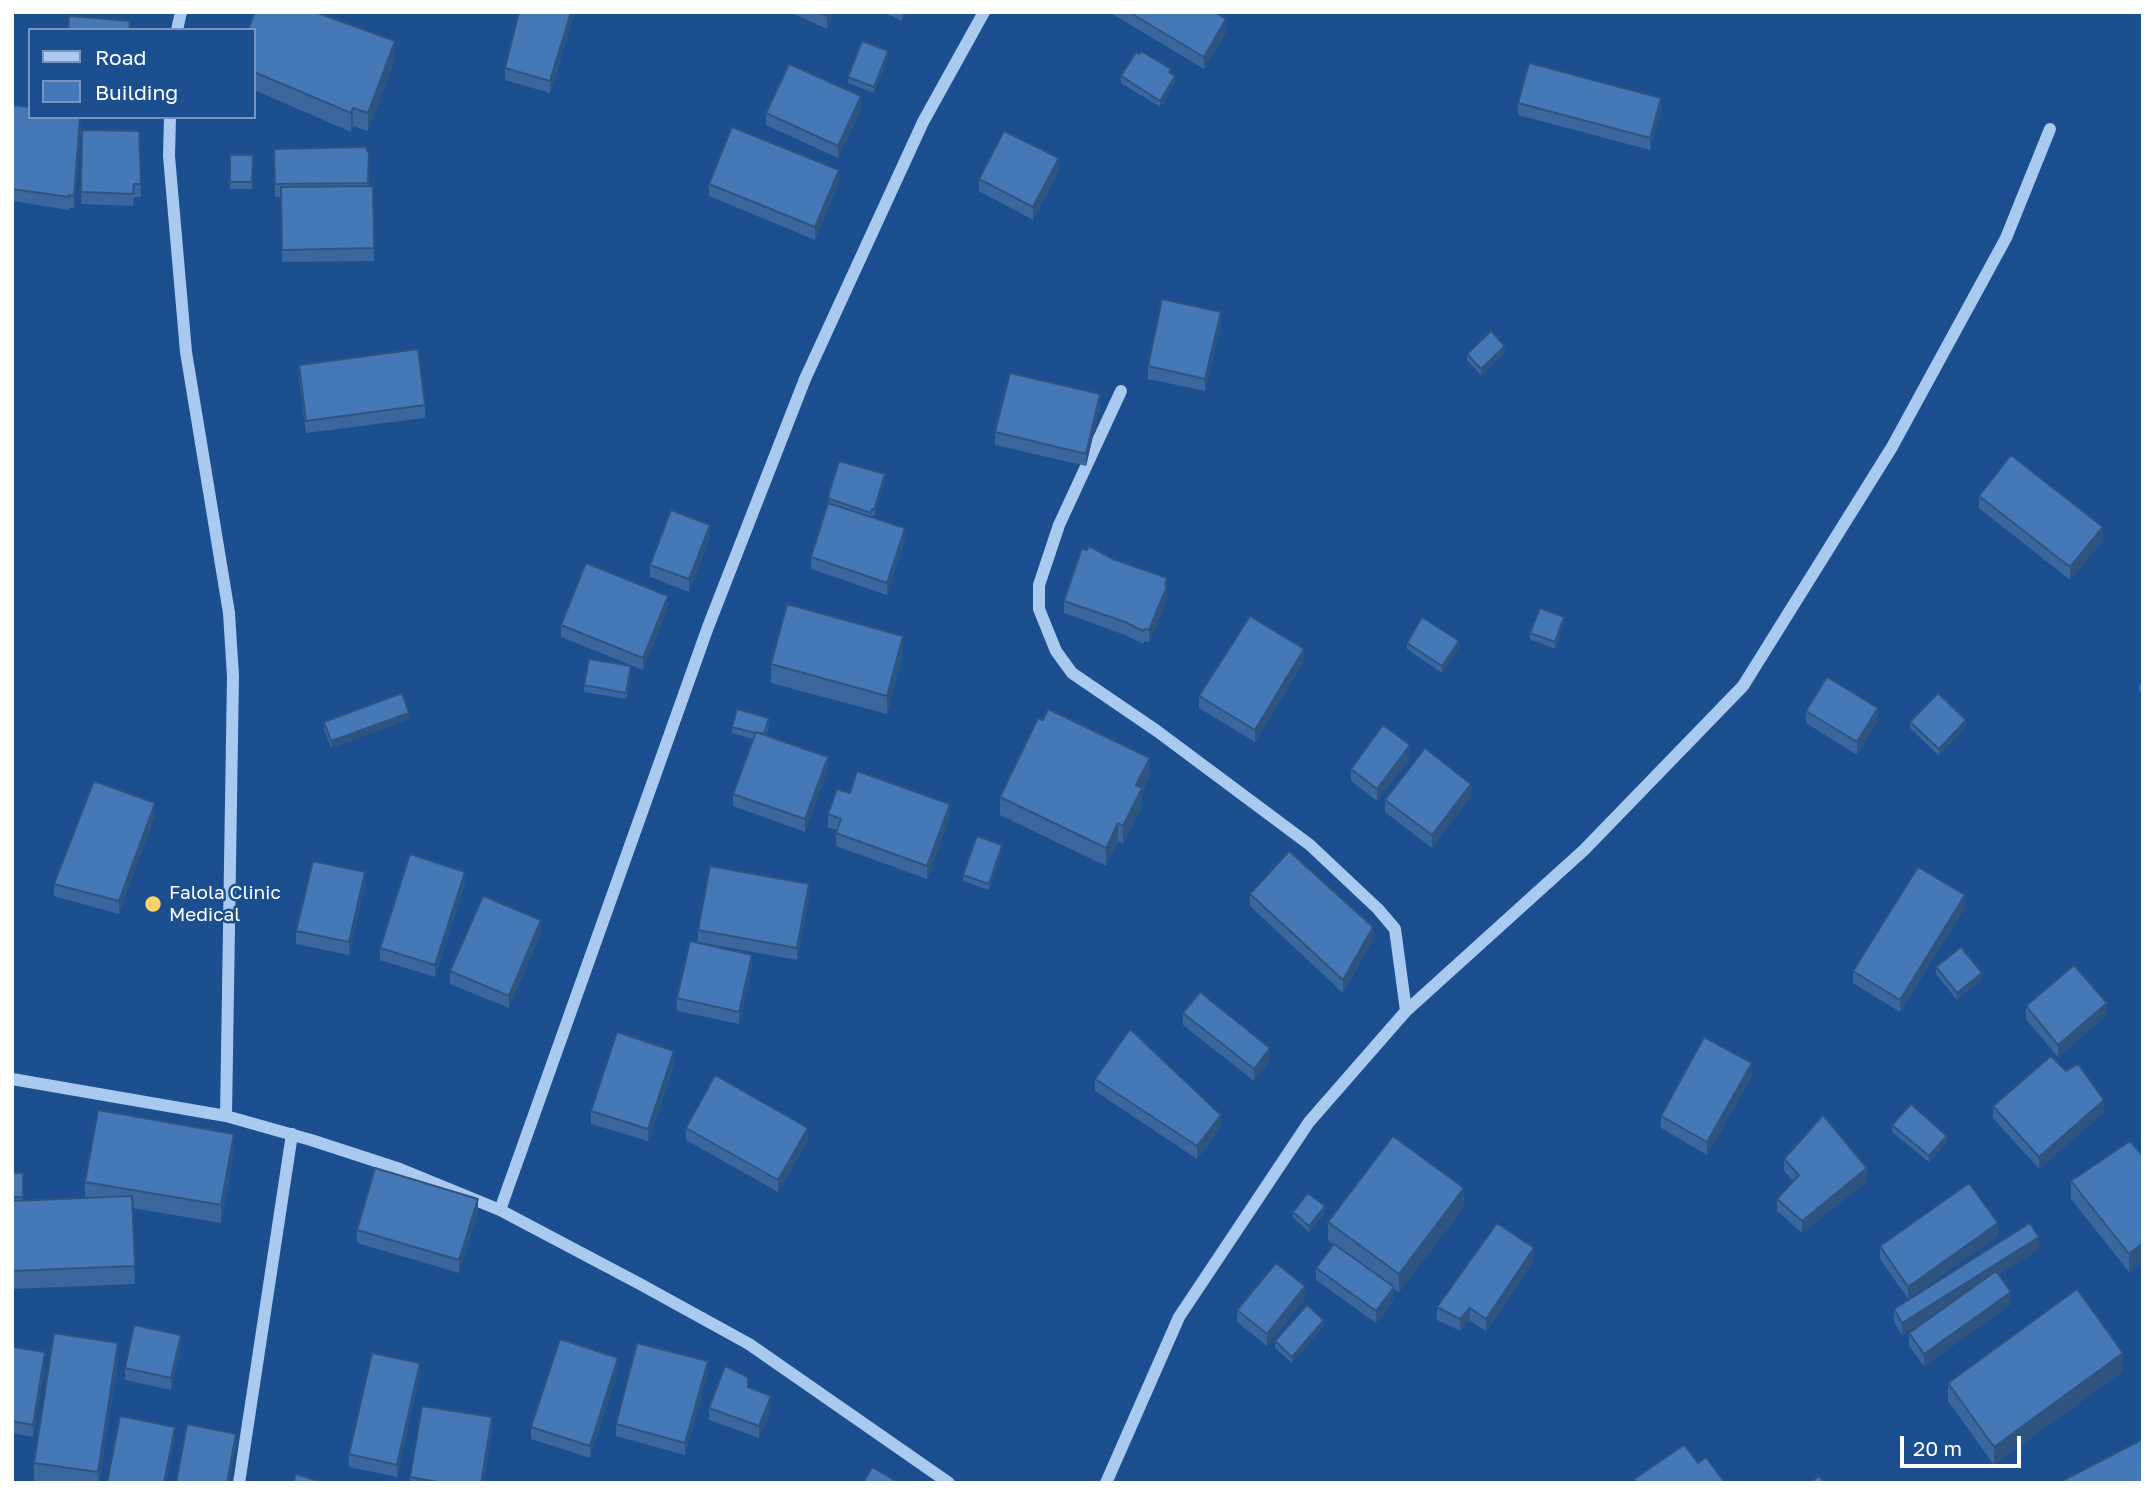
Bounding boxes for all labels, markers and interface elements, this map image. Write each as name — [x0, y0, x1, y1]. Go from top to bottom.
legend — [28, 28, 256, 119]
text: Road — [95, 44, 146, 70]
text: Building — [95, 79, 178, 105]
place label: Falola Clinic Medical — [169, 882, 281, 926]
marker: Falola Clinic Medical — [143, 894, 163, 914]
scale bar — [1903, 1422, 2024, 1466]
text: 20 m — [1913, 1435, 1962, 1461]

